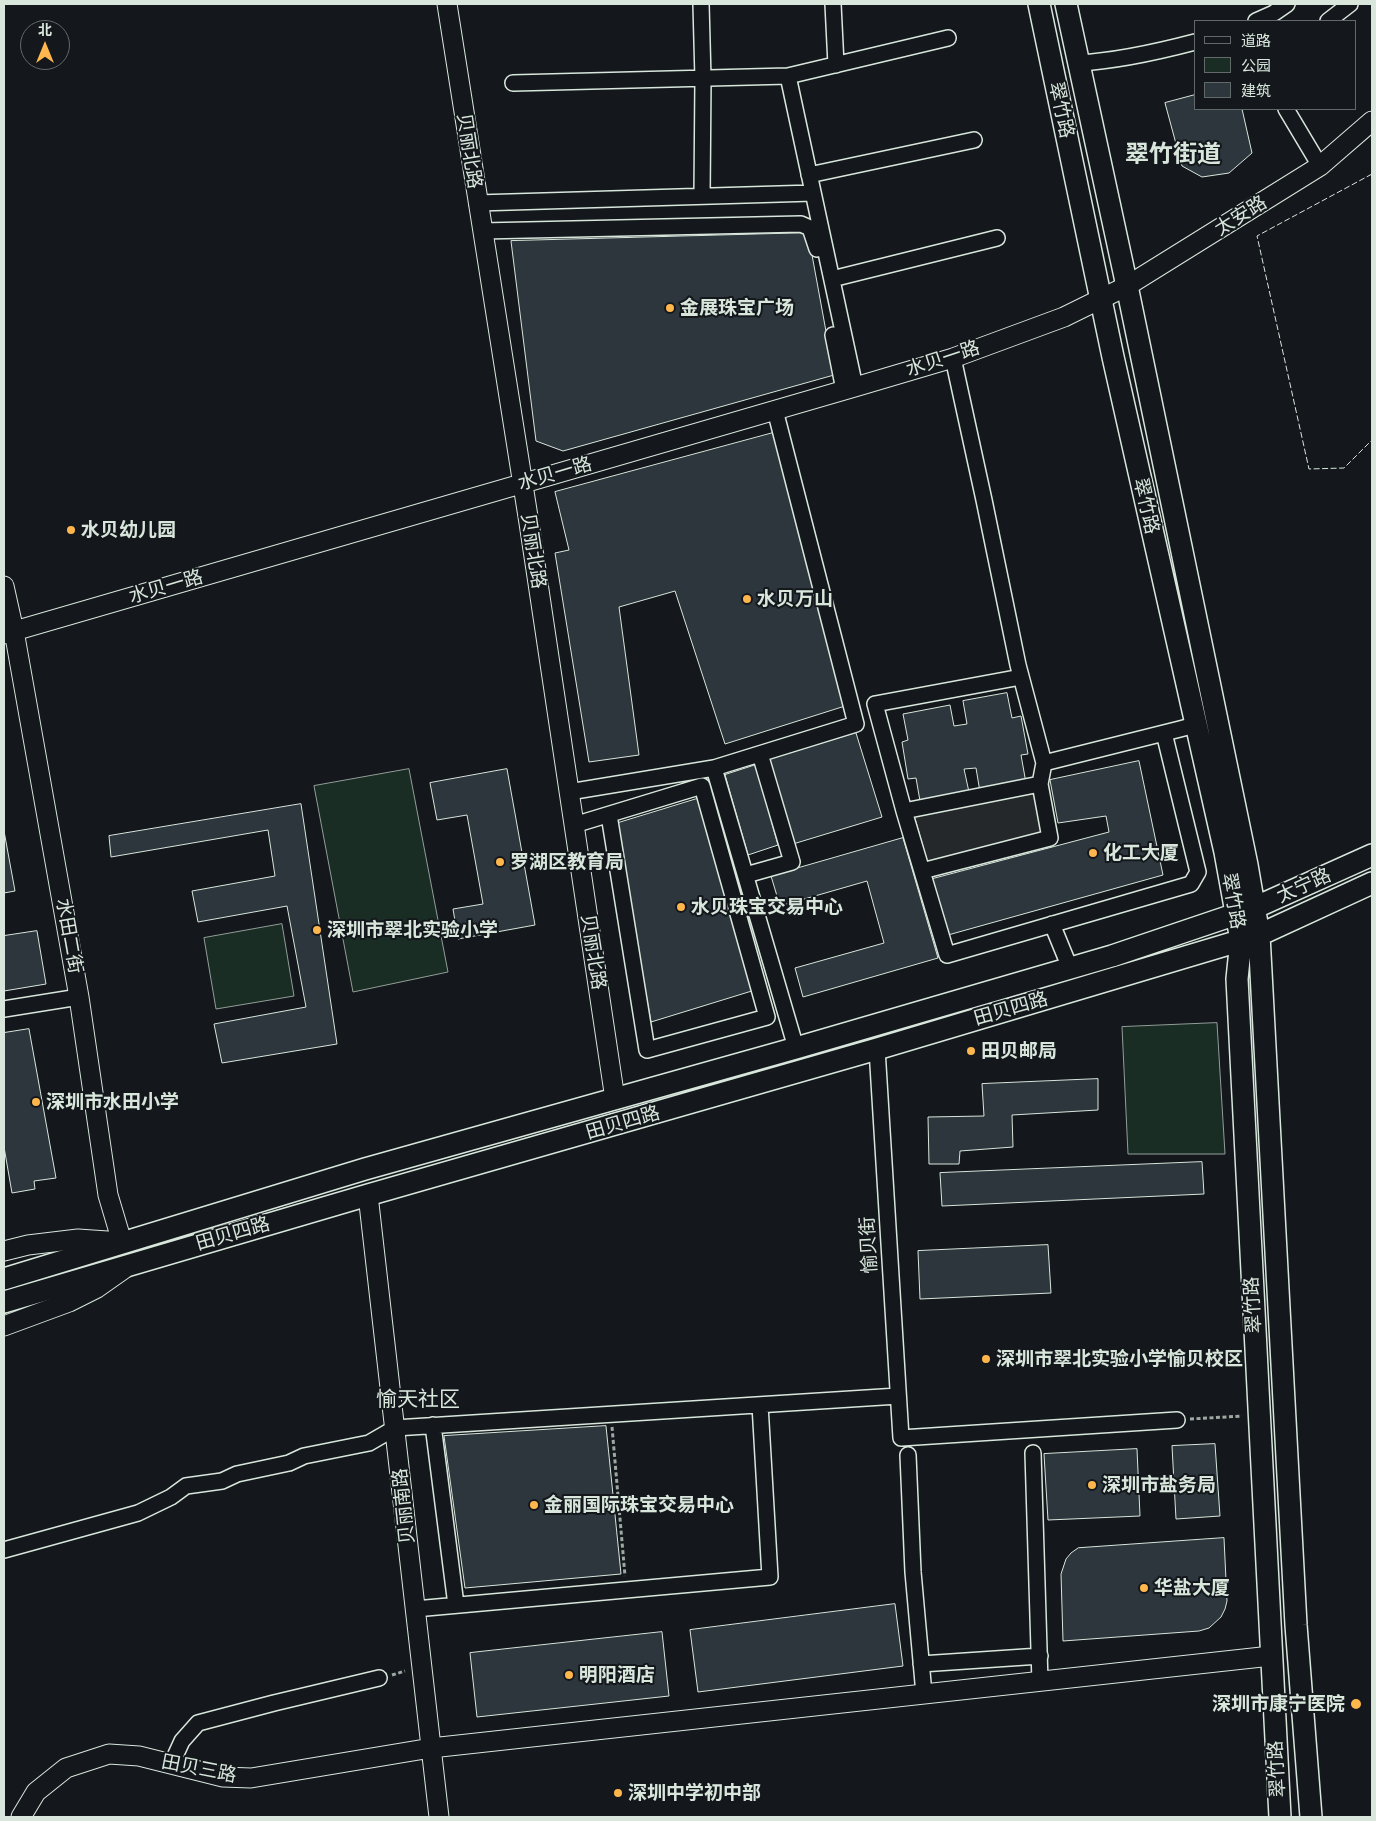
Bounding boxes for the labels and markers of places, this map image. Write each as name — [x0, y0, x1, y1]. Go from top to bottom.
place label: 金展珠宝广场 — [680, 297, 794, 319]
marker: 金展珠宝广场 — [664, 302, 676, 314]
place label: 水贝幼儿园 — [81, 519, 176, 541]
marker: 水贝幼儿园 — [65, 524, 77, 536]
place label: 水贝万山 — [757, 588, 833, 610]
marker: 水贝万山 — [741, 593, 753, 605]
place label: 化工大厦 — [1103, 842, 1179, 864]
marker: 化工大厦 — [1087, 847, 1099, 859]
place label: 罗湖区教育局 — [510, 851, 624, 873]
marker: 罗湖区教育局 — [494, 856, 506, 868]
place label: 水贝珠宝交易中心 — [691, 896, 843, 918]
marker: 水贝珠宝交易中心 — [675, 901, 687, 913]
place label: 深圳市翠北实验小学 — [327, 919, 498, 941]
marker: 深圳市翠北实验小学 — [311, 924, 323, 936]
place label: 田贝邮局 — [981, 1040, 1057, 1062]
marker: 田贝邮局 — [965, 1045, 977, 1057]
place label: 深圳市水田小学 — [46, 1091, 179, 1113]
marker: 深圳市水田小学 — [30, 1096, 42, 1108]
place label: 深圳市翠北实验小学愉贝校区 — [996, 1348, 1243, 1370]
marker: 深圳市翠北实验小学愉贝校区 — [980, 1353, 992, 1365]
place label: 深圳市盐务局 — [1102, 1474, 1216, 1496]
marker: 深圳市盐务局 — [1086, 1479, 1098, 1491]
place label: 金丽国际珠宝交易中心 — [544, 1494, 734, 1516]
marker: 金丽国际珠宝交易中心 — [528, 1499, 540, 1511]
place label: 华盐大厦 — [1154, 1577, 1230, 1599]
marker: 华盐大厦 — [1138, 1582, 1150, 1594]
place label: 明阳酒店 — [579, 1664, 655, 1686]
marker: 明阳酒店 — [563, 1669, 575, 1681]
place label: 深圳市康宁医院 — [1212, 1693, 1345, 1715]
marker: 深圳市康宁医院 — [1349, 1697, 1363, 1711]
place label: 深圳中学初中部 — [628, 1782, 761, 1804]
marker: 深圳中学初中部 — [612, 1787, 624, 1799]

